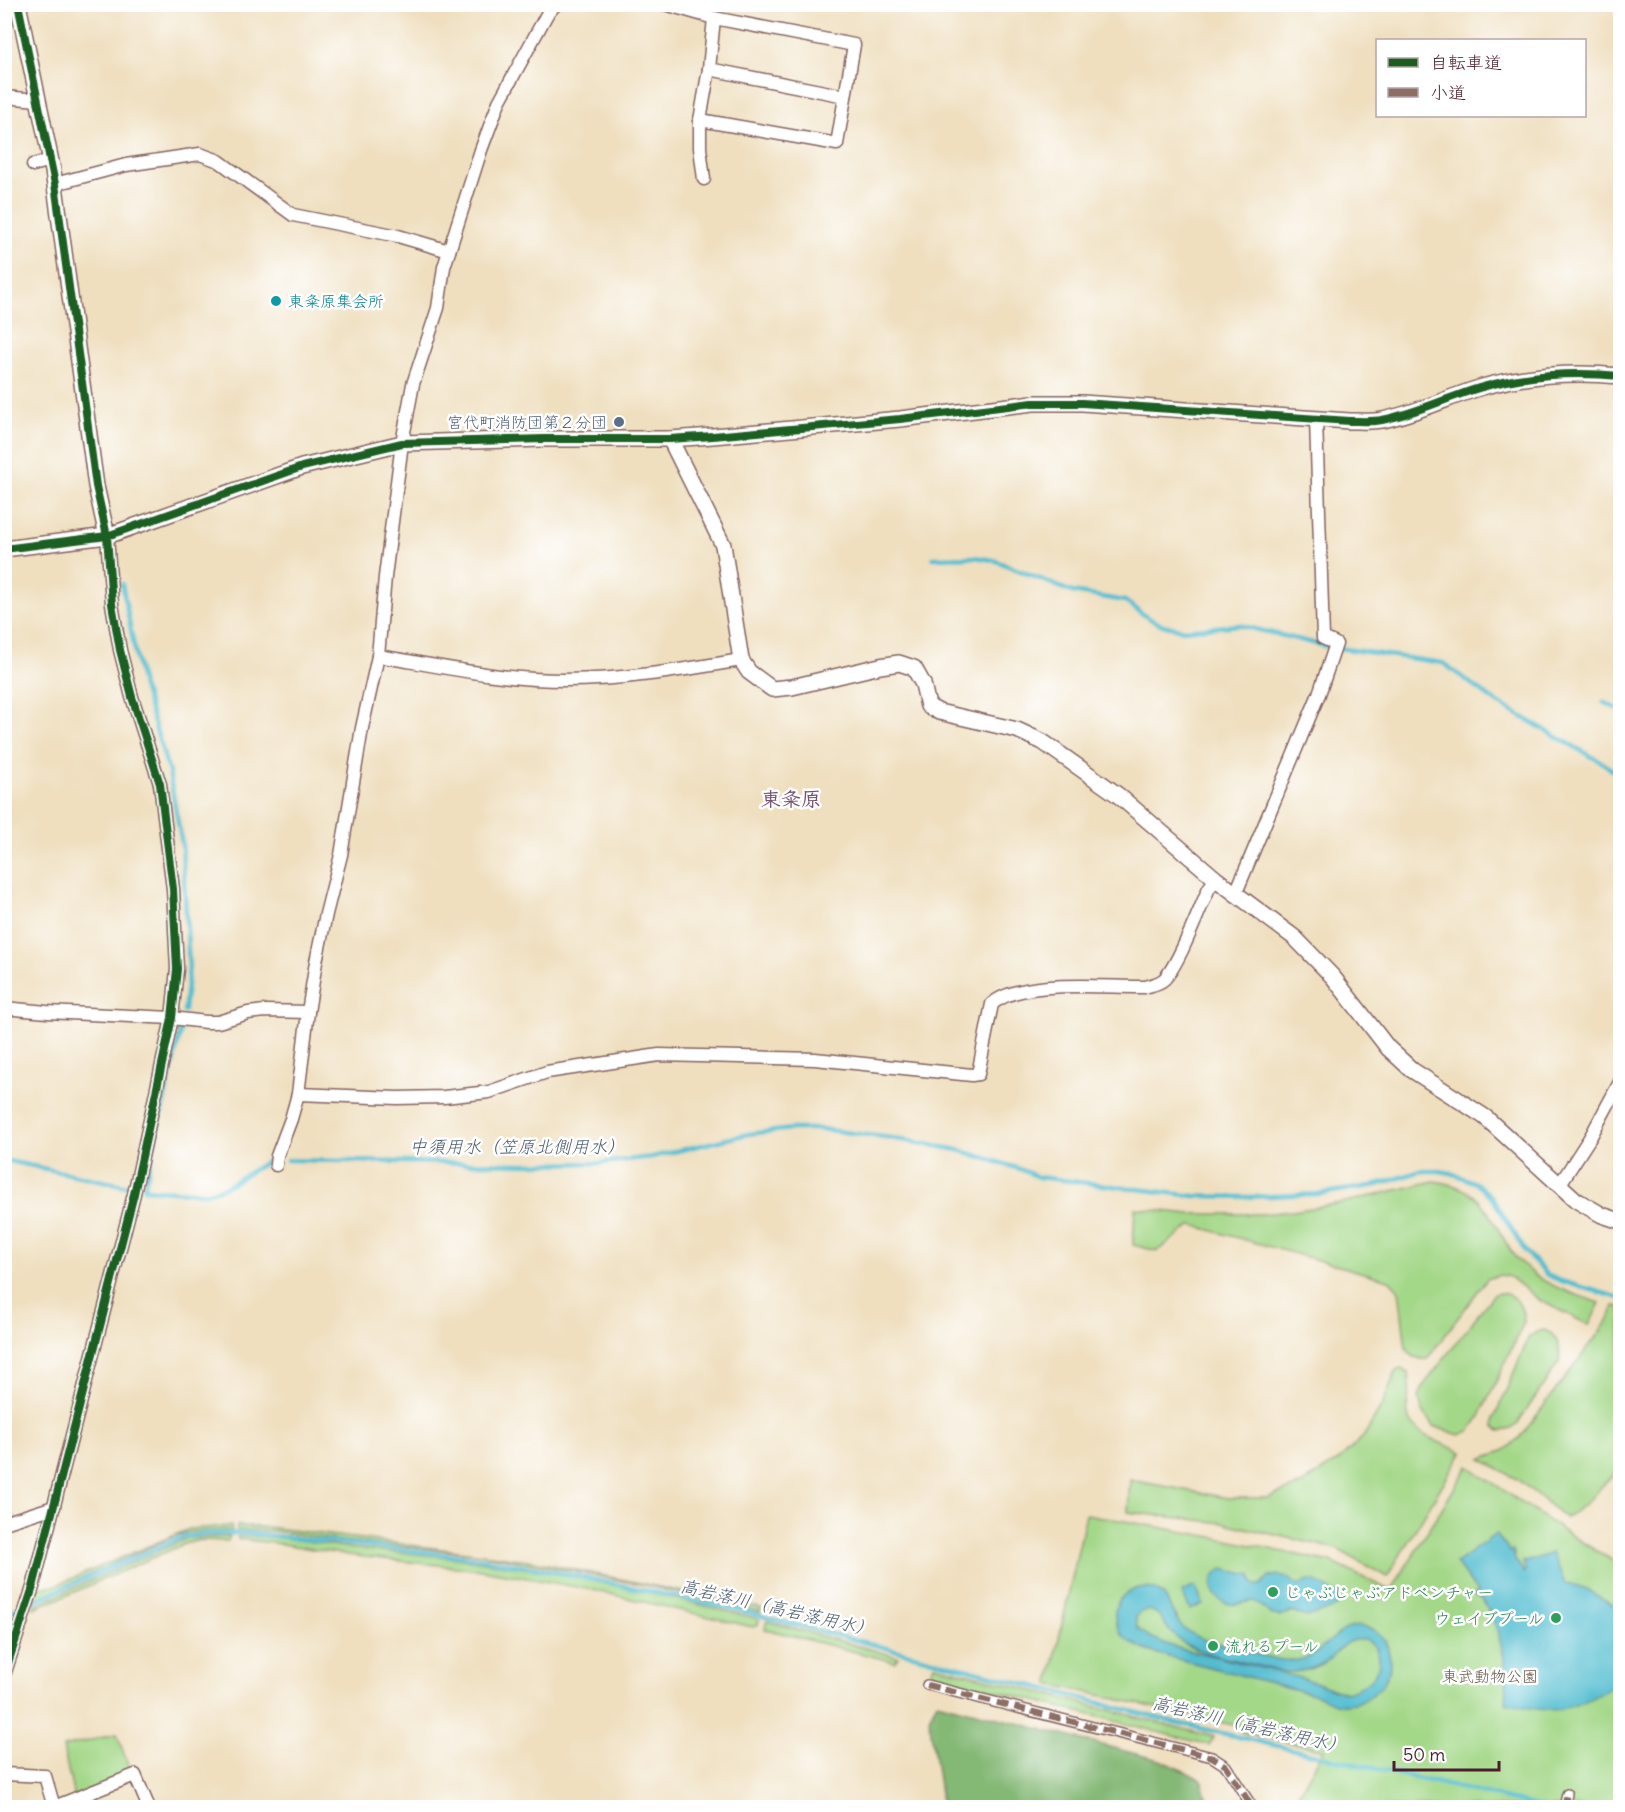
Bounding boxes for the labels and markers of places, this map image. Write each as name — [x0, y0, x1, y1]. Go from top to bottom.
place label: 東粂原集会所 — [288, 291, 384, 311]
marker: 東粂原集会所 — [269, 294, 283, 308]
place label: 宮代町消防団第２分団 — [447, 412, 607, 432]
marker: 宮代町消防団第２分団 — [612, 415, 626, 429]
place label: じゃぶじゃぶアドベンチャー — [1285, 1582, 1493, 1602]
marker: じゃぶじゃぶアドベンチャー — [1266, 1585, 1280, 1599]
place label: ウェイブプール — [1434, 1608, 1544, 1628]
marker: ウェイブプール — [1549, 1611, 1563, 1625]
place label: 流れるプール — [1225, 1636, 1319, 1656]
marker: 流れるプール — [1206, 1639, 1220, 1653]

